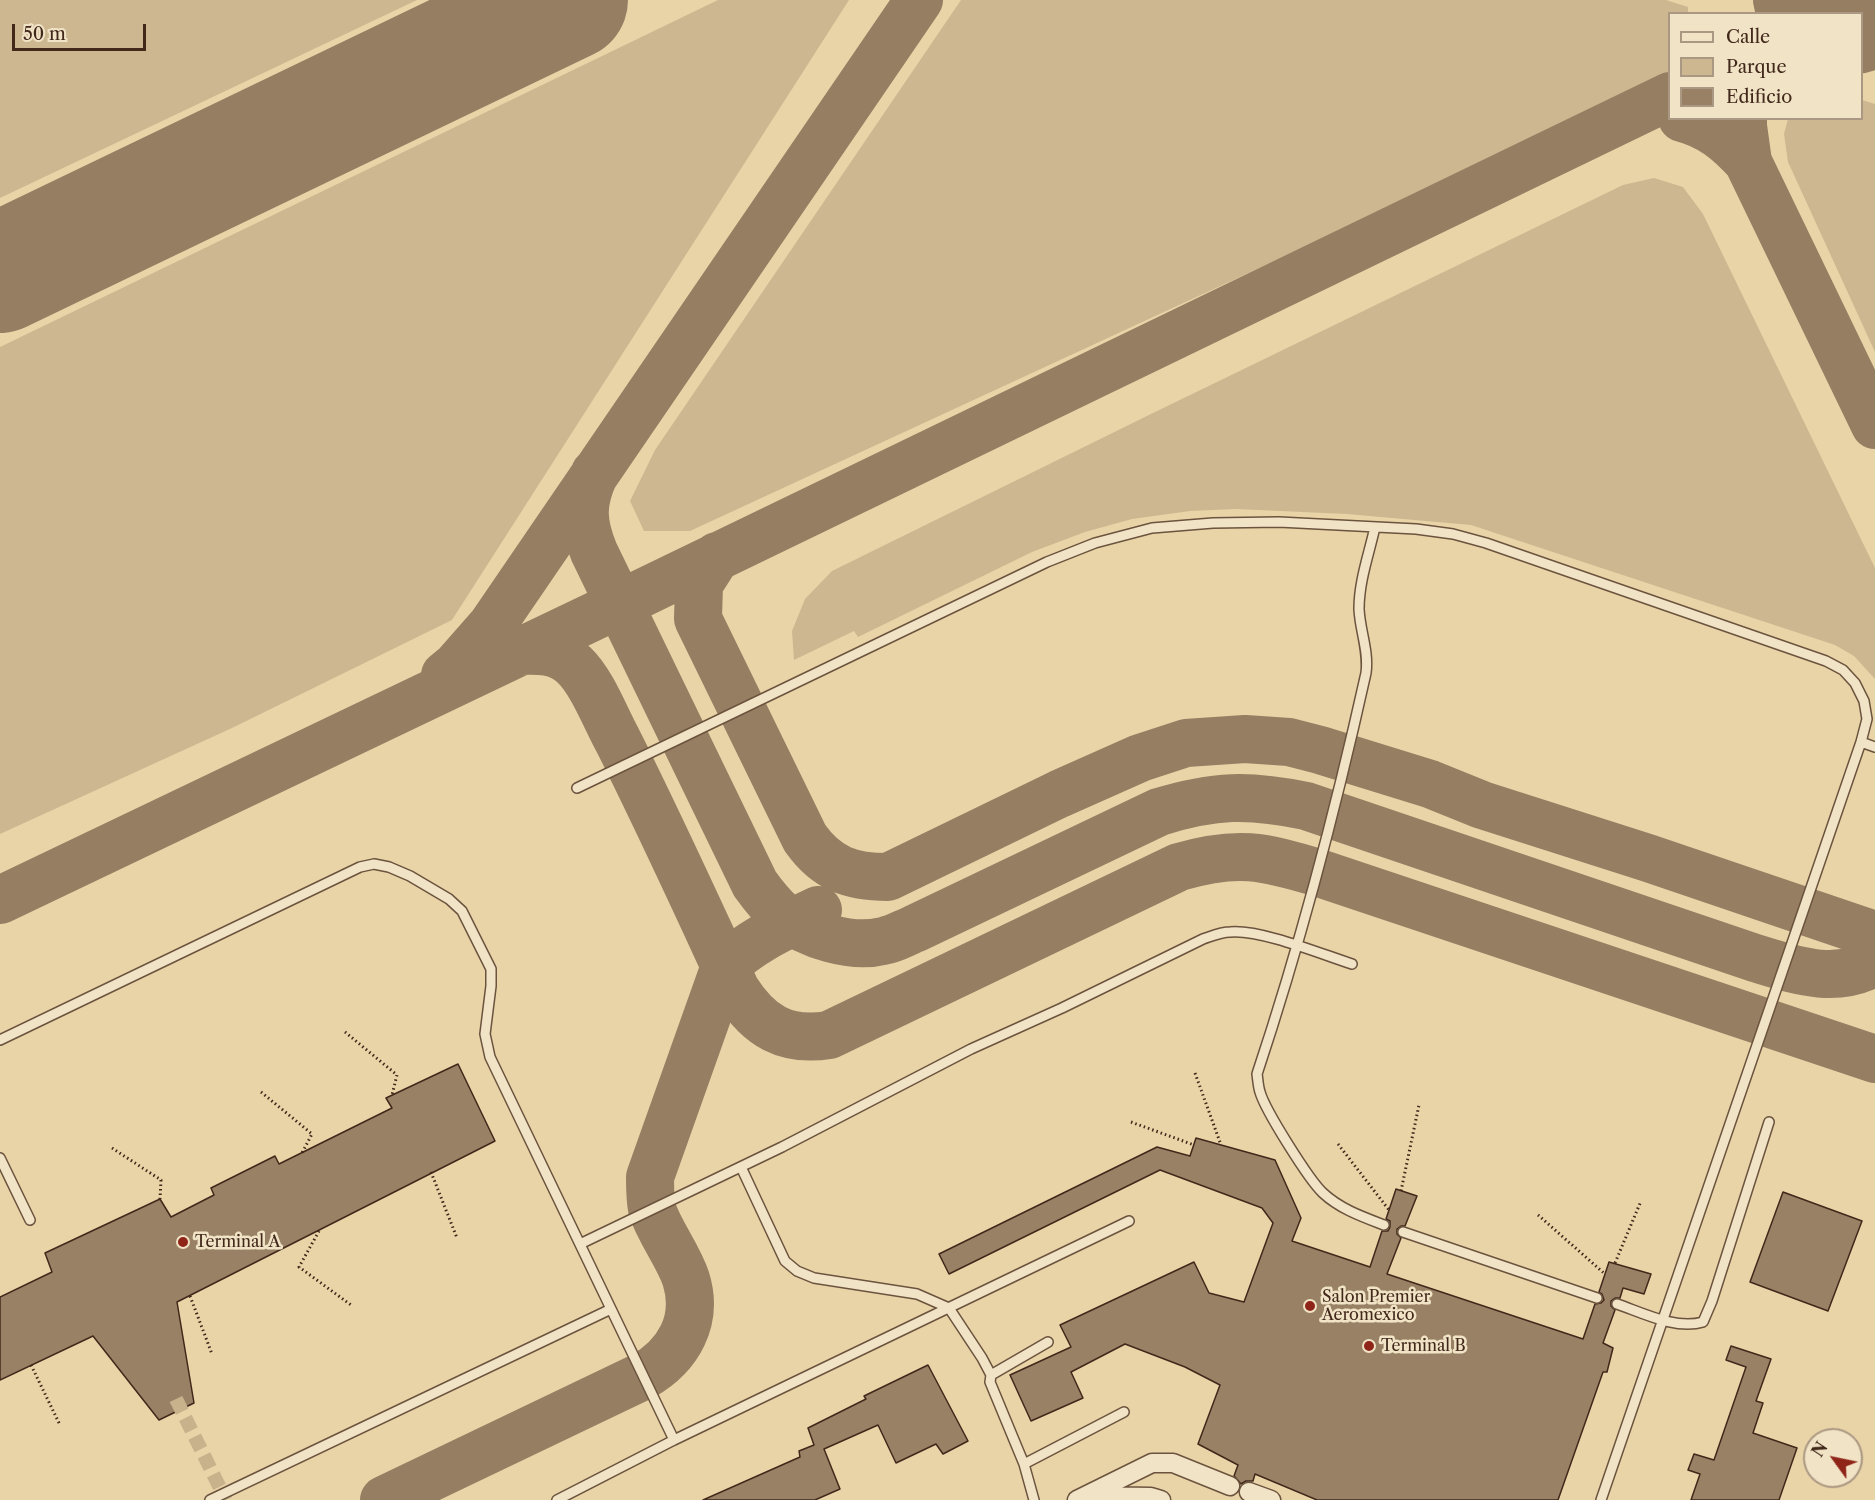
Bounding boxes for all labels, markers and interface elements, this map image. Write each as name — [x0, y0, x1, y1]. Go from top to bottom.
scale bar — [15, 12, 148, 50]
legend — [1668, 12, 1863, 120]
text: 50 m — [23, 23, 66, 45]
text: Calle — [1726, 26, 1770, 48]
text: Parque — [1726, 56, 1787, 78]
text: Edificio — [1726, 86, 1792, 108]
place label: Terminal A — [195, 1232, 280, 1252]
marker: Terminal A — [176, 1235, 190, 1249]
place label: Salon Premier Aeromexico — [1322, 1287, 1430, 1325]
marker: Salon Premier Aeromexico — [1303, 1299, 1317, 1313]
place label: Terminal B — [1381, 1336, 1466, 1356]
marker: Terminal B — [1362, 1339, 1376, 1353]
north arrow — [1803, 1428, 1863, 1488]
text: N — [1807, 1438, 1832, 1461]

